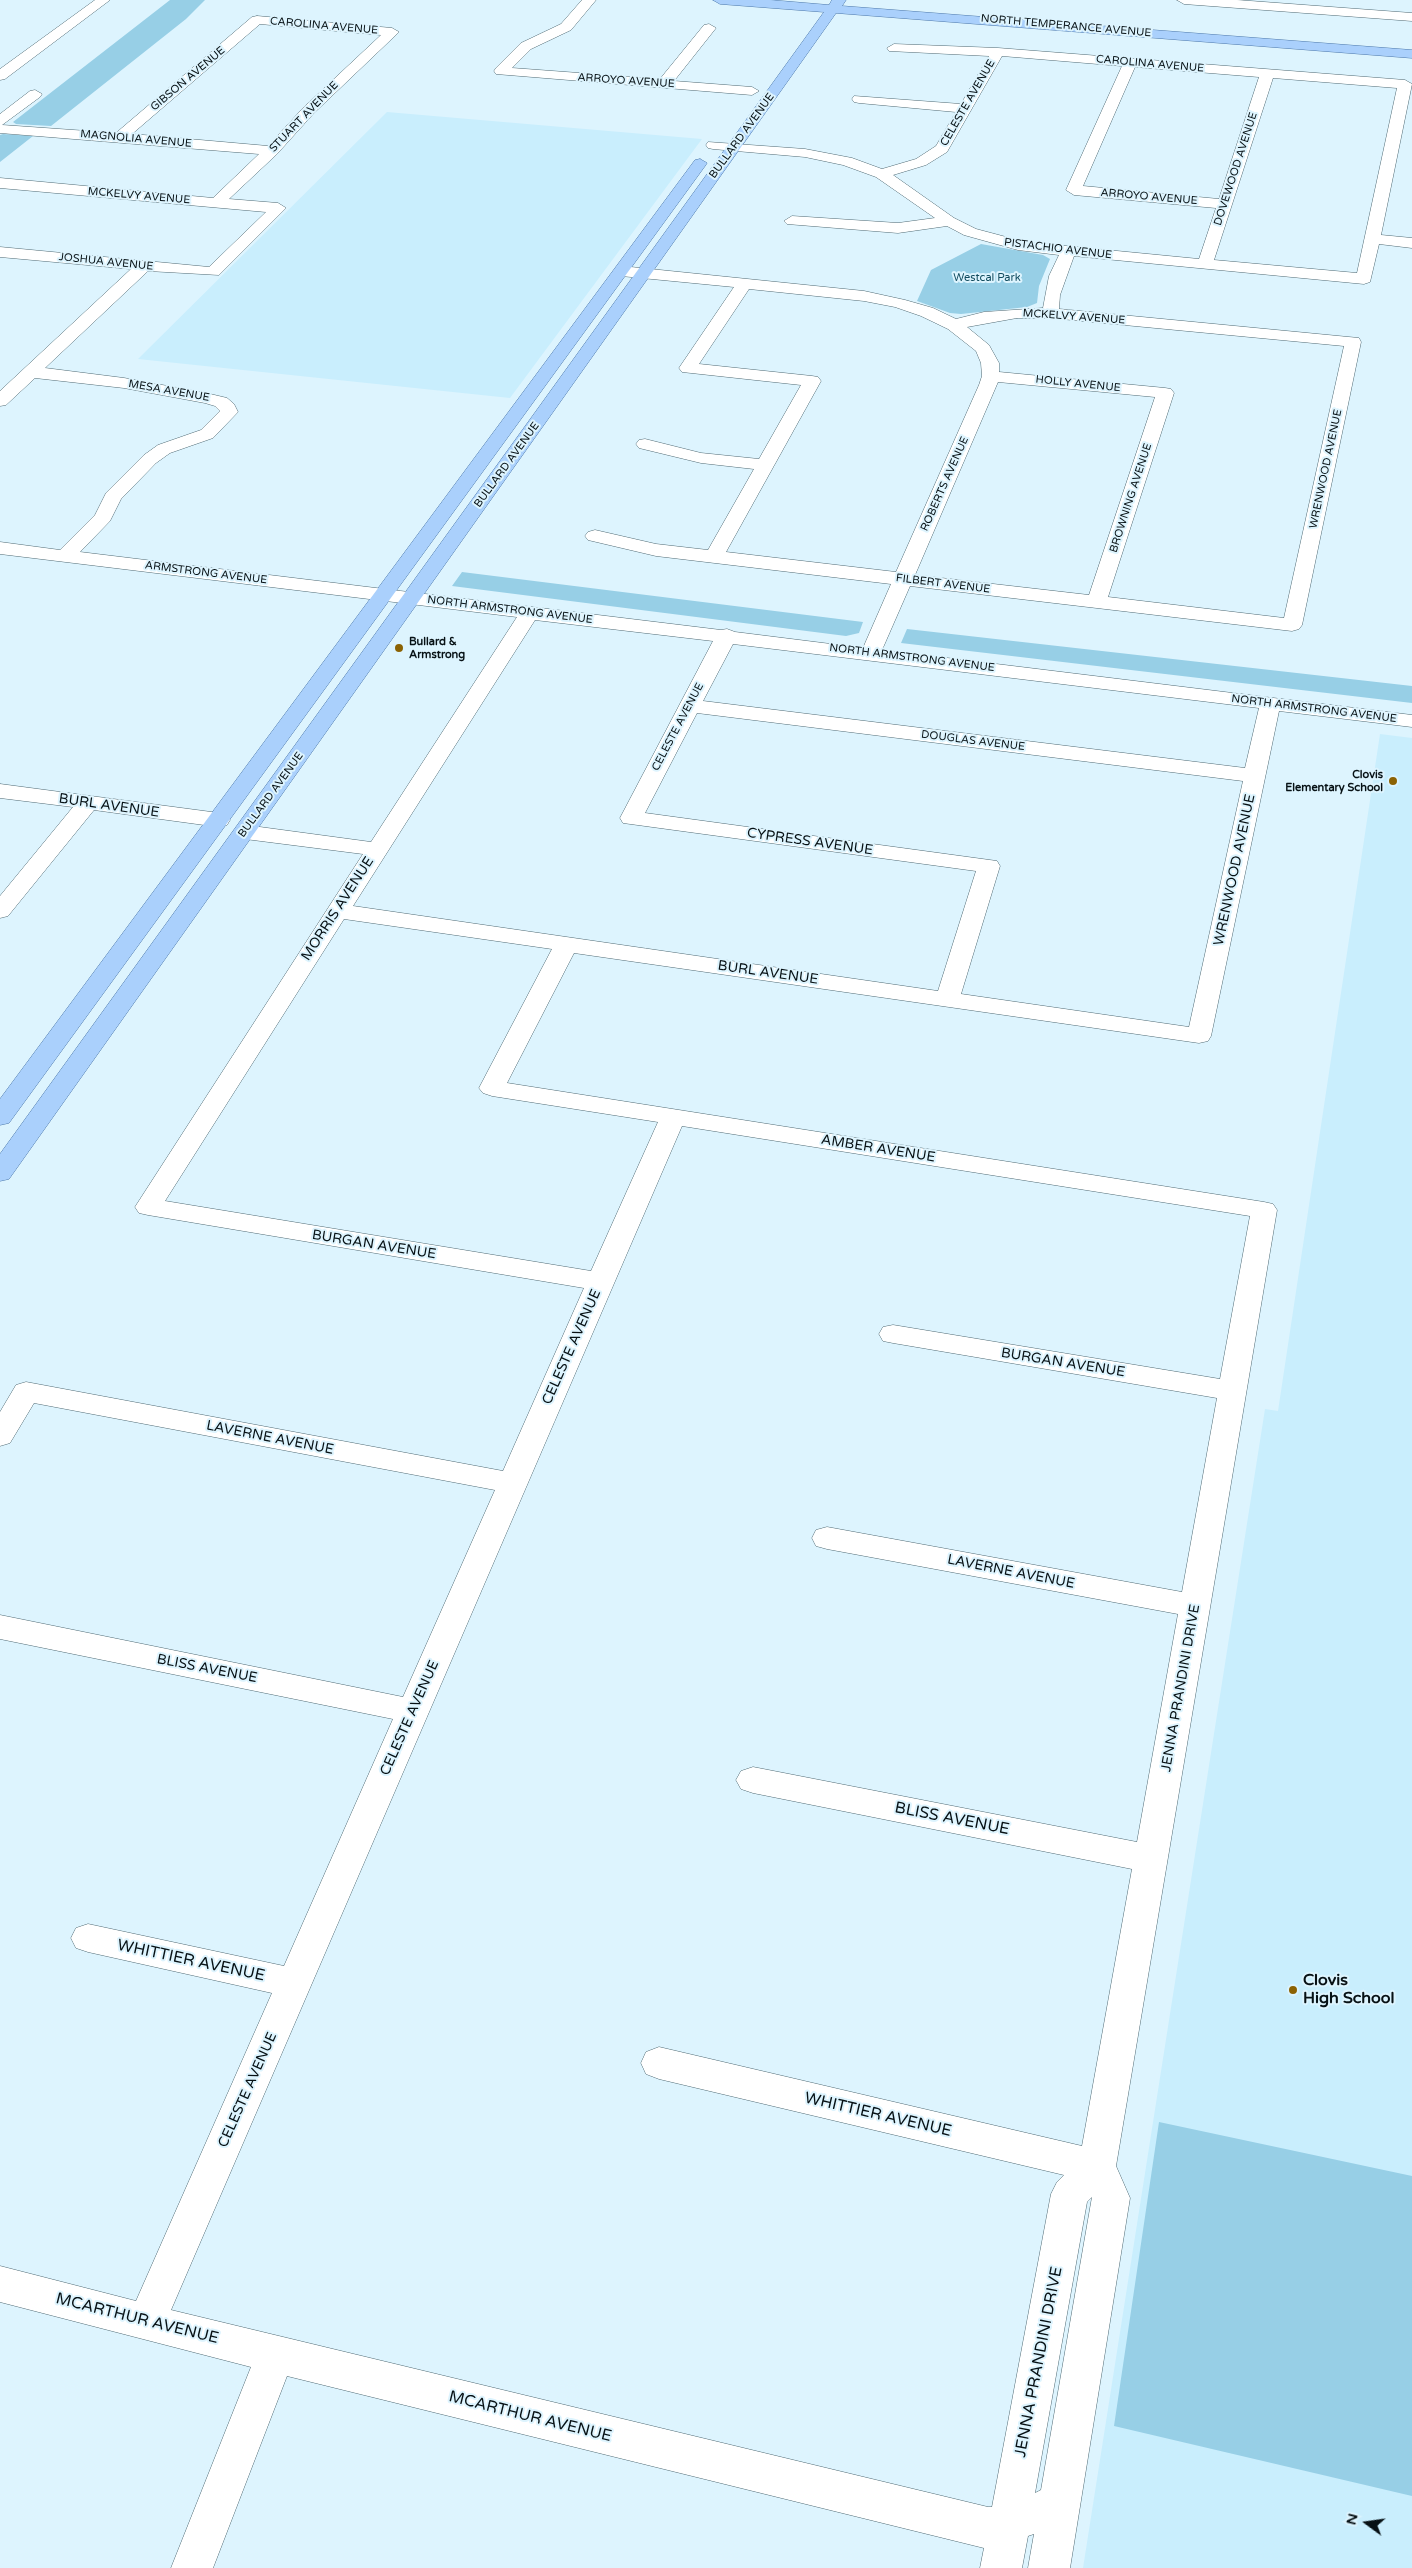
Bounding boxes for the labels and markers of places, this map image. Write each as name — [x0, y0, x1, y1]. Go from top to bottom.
place label: Bullard & Armstrong — [409, 635, 465, 661]
marker: Bullard & Armstrong — [393, 642, 405, 654]
place label: Clovis Elementary School — [1285, 768, 1383, 794]
marker: Clovis Elementary School — [1387, 775, 1399, 787]
place label: Clovis High School — [1303, 1971, 1394, 2009]
marker: Clovis High School — [1287, 1984, 1299, 1996]

